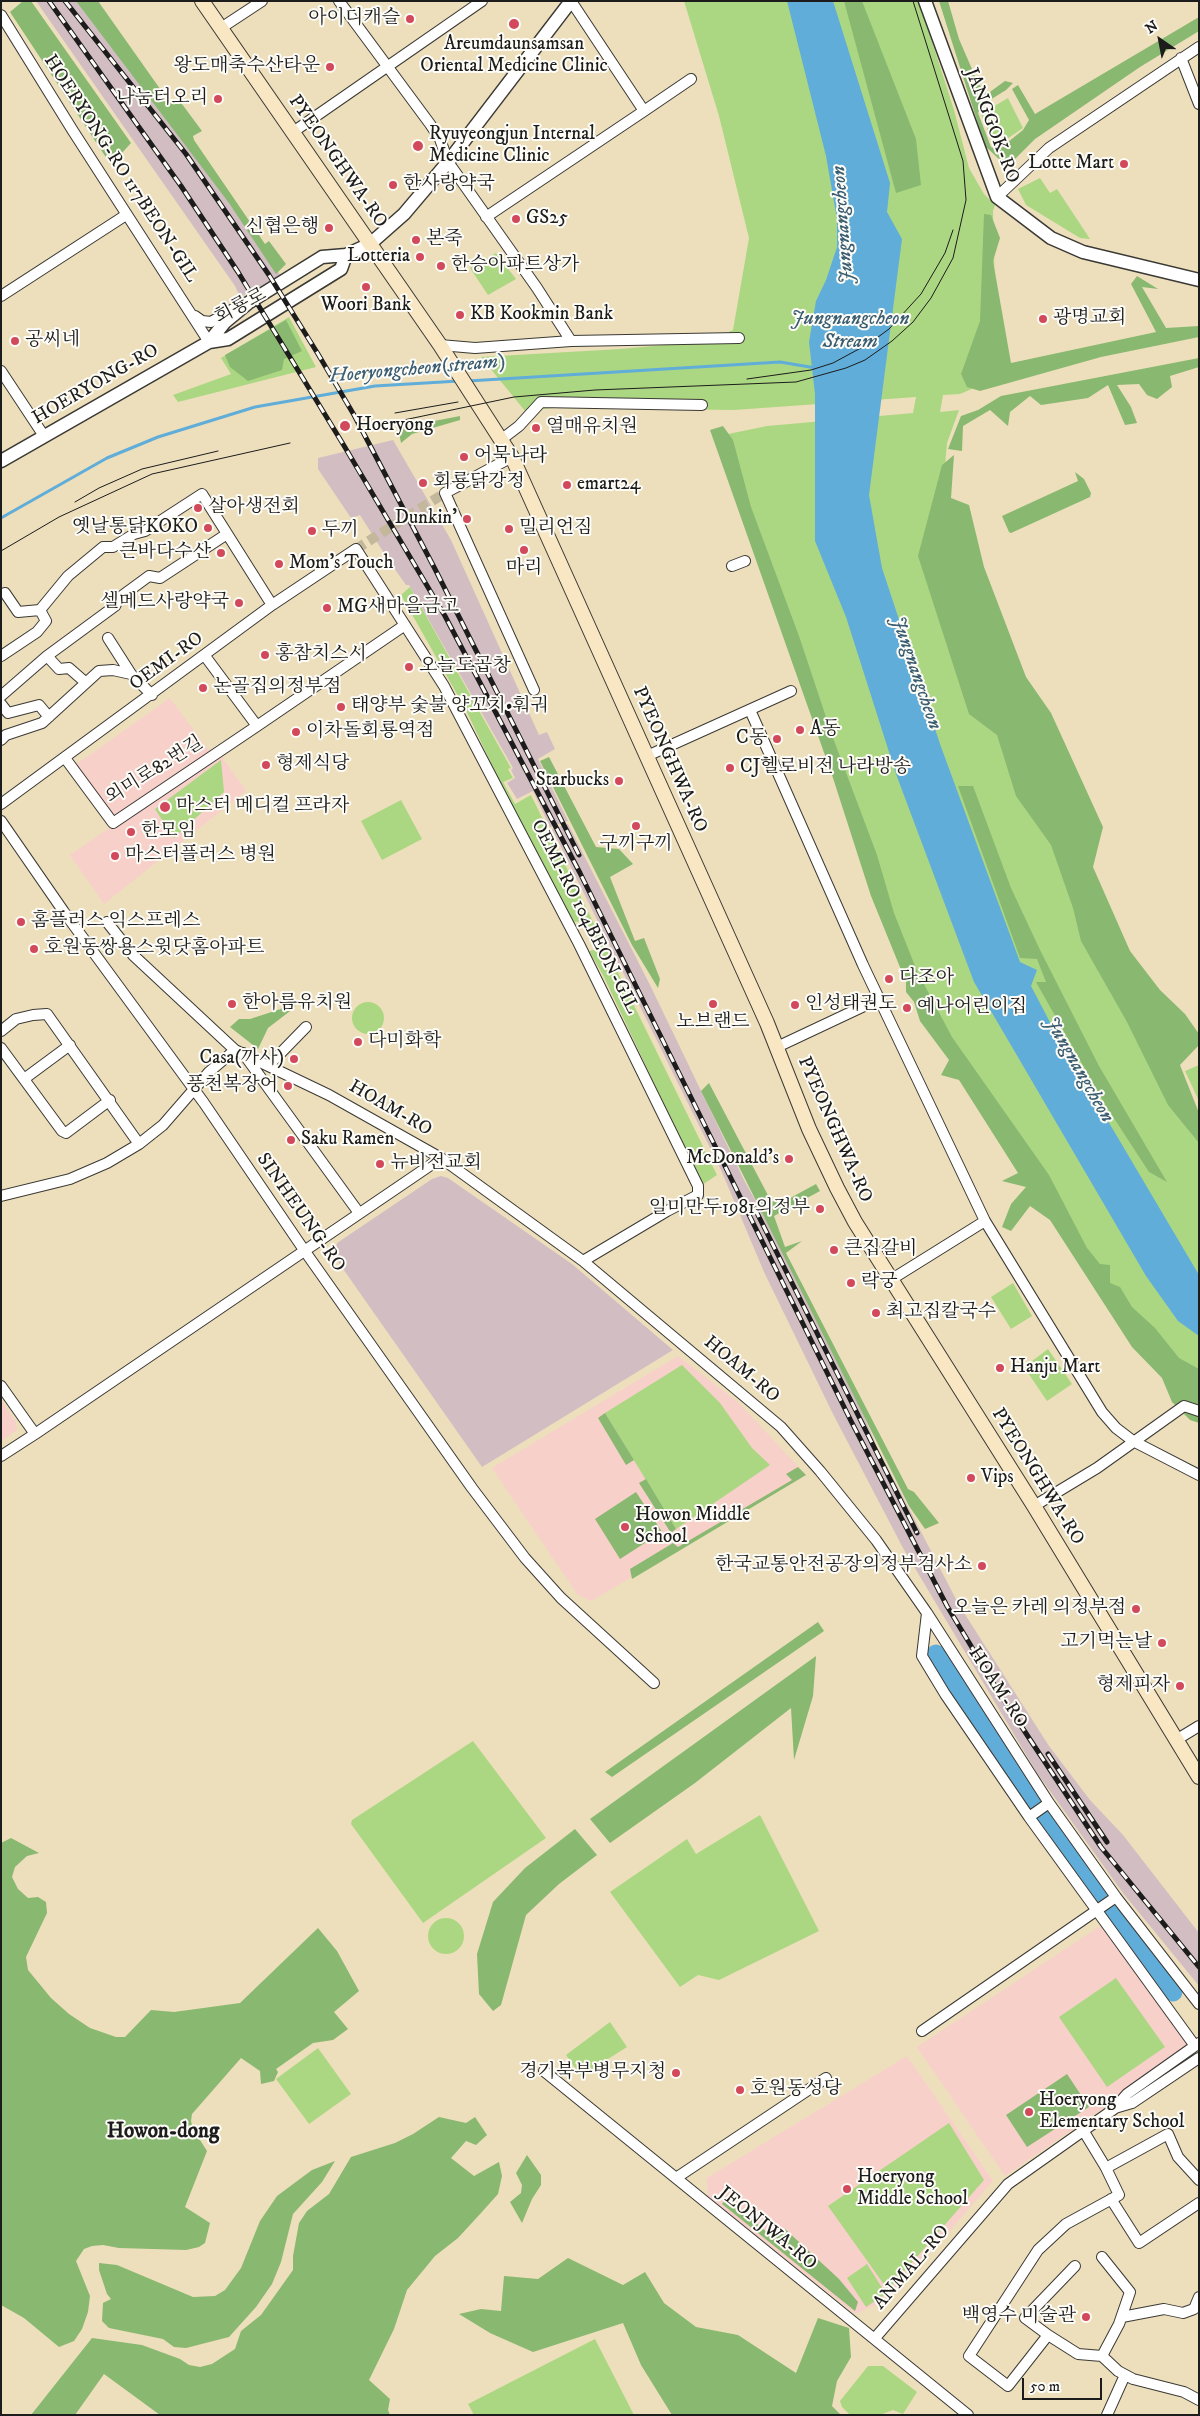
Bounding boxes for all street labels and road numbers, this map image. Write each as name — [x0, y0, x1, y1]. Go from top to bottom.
street label: HOERYONG-RO 117BEON-GIL — [38, 51, 202, 287]
street label: JANGGOK-RO — [959, 65, 1023, 187]
street label: PYEONGHWA-RO — [283, 91, 391, 233]
street label: 회룡로 — [211, 284, 271, 330]
street label: HOERYONG-RO — [29, 340, 163, 430]
street label: OEMI-RO — [126, 628, 208, 696]
street label: PYEONGHWA-RO — [627, 684, 711, 836]
street label: 외미로82번길 — [102, 732, 208, 810]
street label: OEMI-RO 104BEON-GIL — [525, 816, 643, 1018]
street label: PYEONGHWA-RO — [792, 1054, 876, 1206]
street label: HOAM-RO — [344, 1076, 436, 1142]
street label: SINHEUNG-RO — [251, 1149, 349, 1277]
street label: HOAM-RO — [698, 1332, 784, 1408]
street label: PYEONGHWA-RO — [986, 1404, 1088, 1550]
street label: HOAM-RO — [962, 1643, 1032, 1733]
street label: JEONJWA-RO — [713, 2182, 821, 2276]
street label: ANMAL-RO — [869, 2221, 955, 2315]

